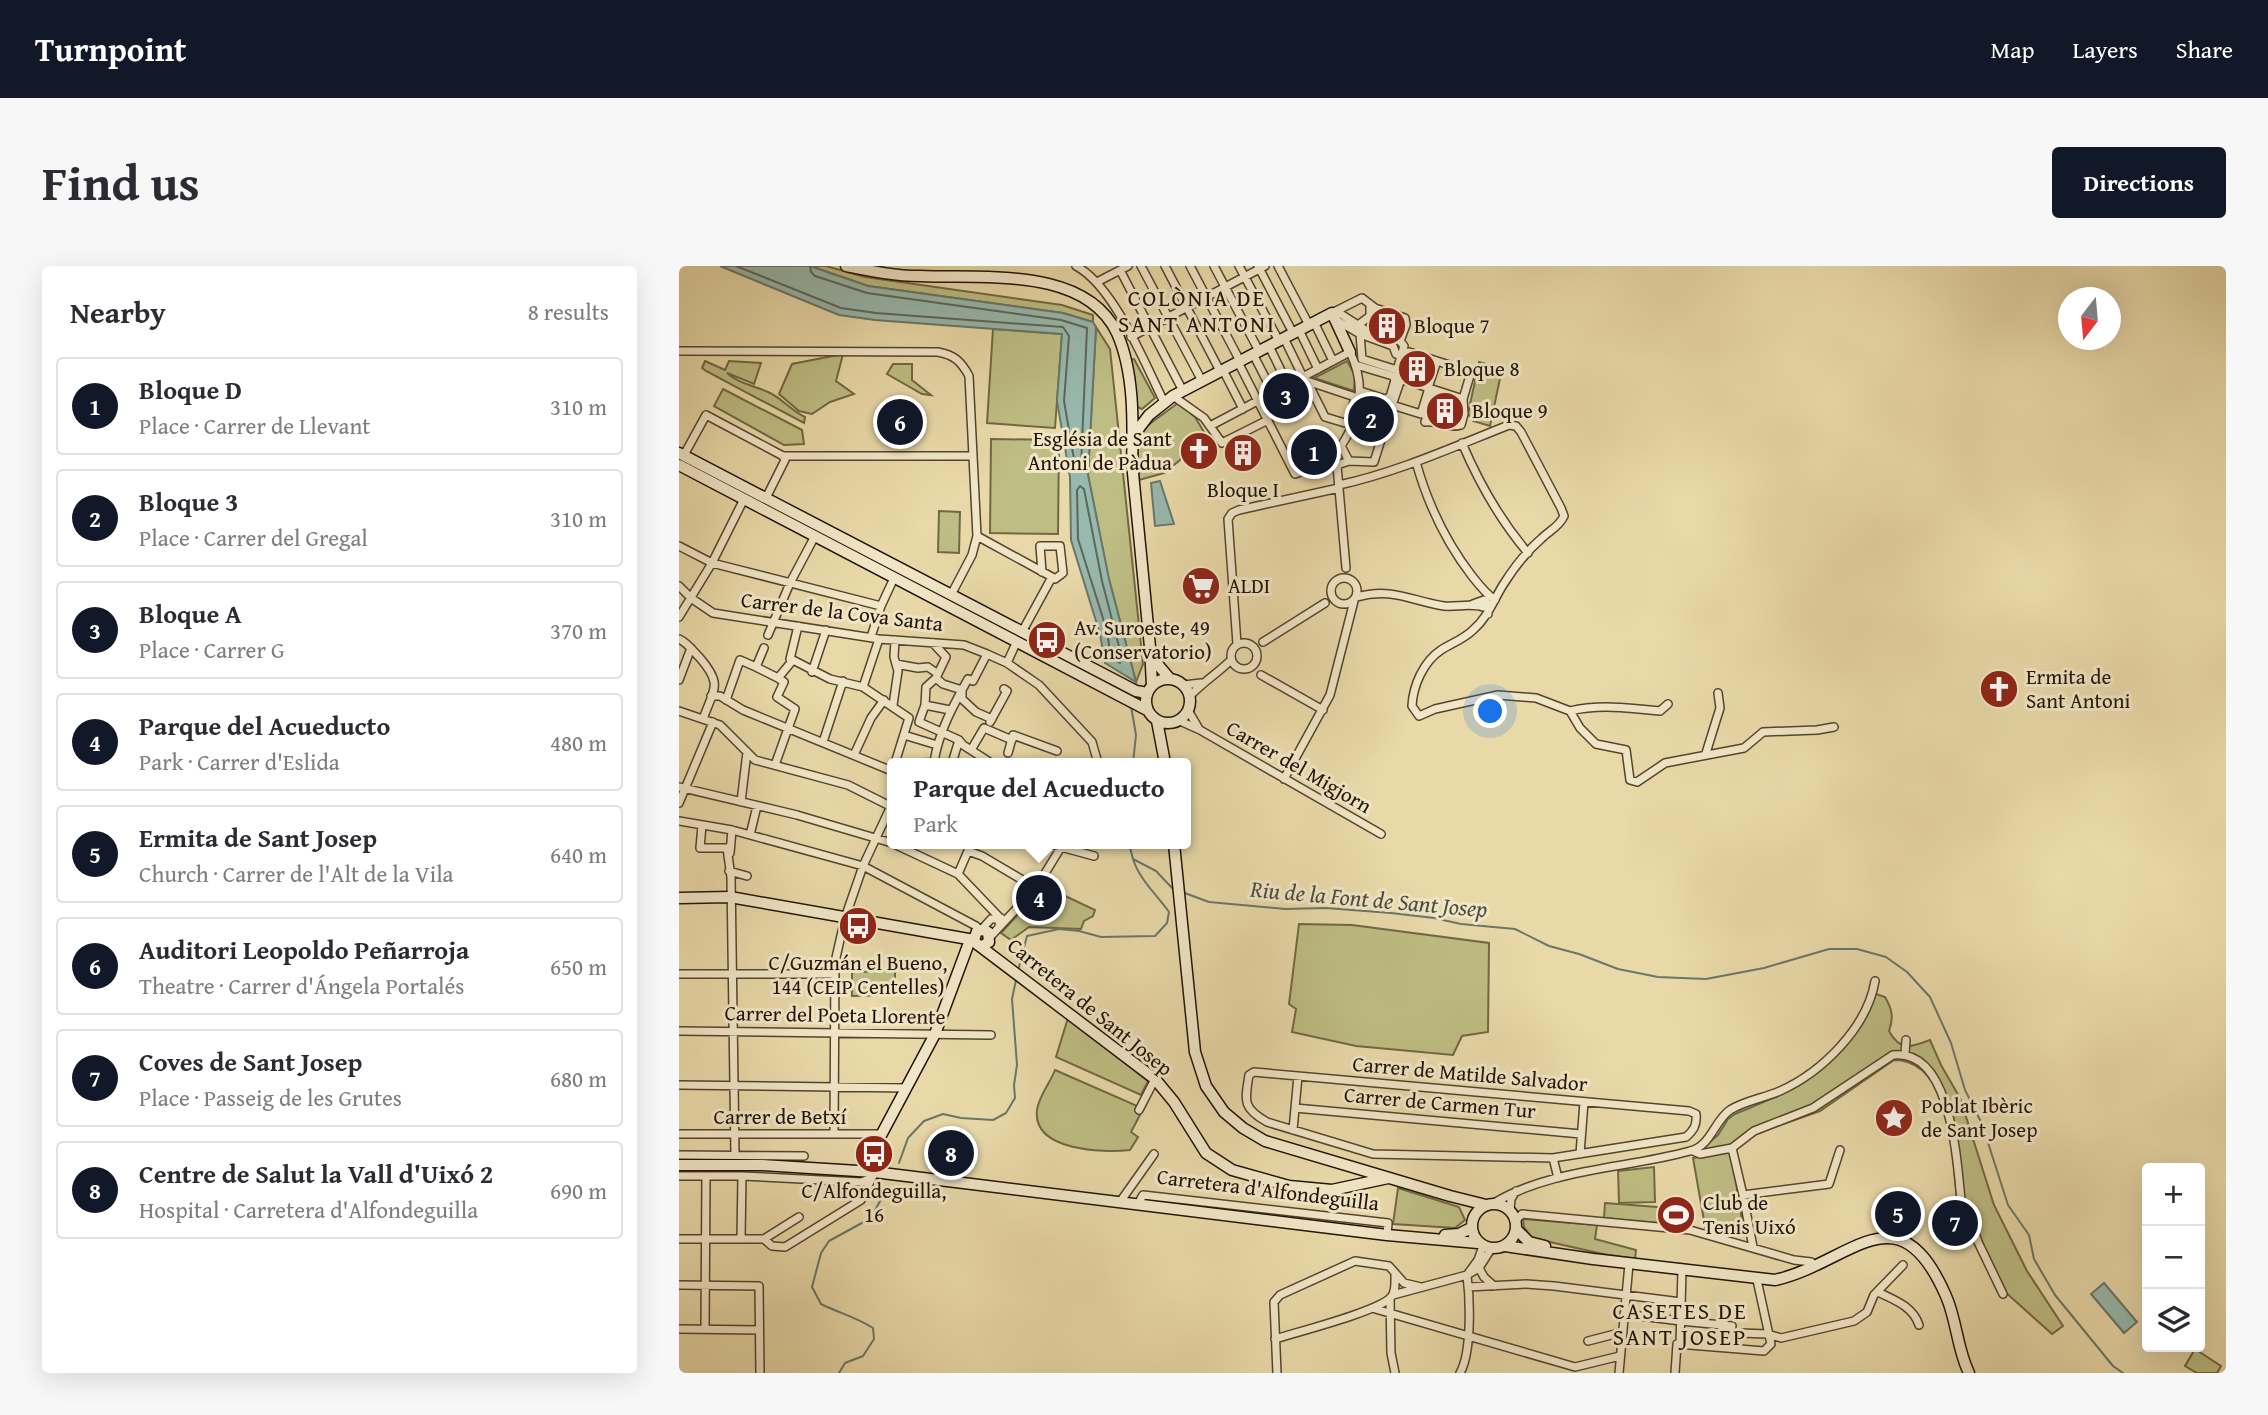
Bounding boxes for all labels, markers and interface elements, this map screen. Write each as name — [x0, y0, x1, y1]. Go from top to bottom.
text: Turnpoint — [35, 25, 187, 73]
text: Map — [1991, 32, 2034, 67]
text: Layers — [2072, 32, 2138, 67]
text: Share — [2176, 32, 2233, 67]
text: Find us — [42, 146, 200, 218]
button: Directions — [2052, 147, 2226, 218]
district label: COLÒNIA DE SANT ANTONI — [1118, 281, 1276, 340]
north arrow — [2058, 287, 2121, 350]
text: Nearby — [70, 290, 166, 334]
text: 8 results — [528, 295, 609, 328]
building icon: Bloque 7 — [1366, 305, 1408, 347]
place label: Bloque 7 — [1414, 310, 1490, 341]
building icon: Bloque 8 — [1396, 348, 1438, 390]
place label: Bloque 8 — [1444, 353, 1520, 384]
text: Bloque D — [139, 370, 242, 409]
pin: 3 — [1263, 370, 1309, 422]
text: 1 — [89, 390, 101, 423]
text: 310 m — [550, 390, 607, 423]
building icon: Bloque 9 — [1424, 390, 1466, 432]
pin: 2 — [1348, 393, 1394, 445]
place label: Bloque 9 — [1472, 395, 1548, 426]
pin: 6 — [877, 396, 923, 448]
text: Place · Carrer de Llevant — [139, 409, 370, 442]
place label: Església de Sant Antoni de Pàdua — [1028, 423, 1173, 478]
pin: 1 — [1291, 426, 1337, 478]
church icon: Església de Sant Antoni de Pàdua — [1178, 430, 1220, 472]
building icon: Bloque I — [1222, 432, 1264, 474]
place label: Bloque I — [1207, 474, 1279, 505]
text: Bloque 3 — [139, 482, 238, 521]
text: 2 — [89, 502, 101, 535]
text: 310 m — [550, 502, 607, 535]
text: Place · Carrer del Gregal — [139, 521, 368, 554]
supermarket icon: ALDI — [1180, 565, 1222, 607]
place label: ALDI — [1228, 570, 1270, 601]
street label: Carrer de la Cova Santa — [739, 584, 945, 639]
text: Bloque A — [139, 594, 242, 633]
place label: Av. Suroeste, 49 (Conservatorio) — [1074, 612, 1212, 667]
text: 3 — [89, 614, 101, 647]
text: 370 m — [550, 614, 607, 647]
bus stop icon: Av. Suroeste, 49 (Conservatorio) — [1026, 619, 1068, 661]
text: Place · Carrer G — [139, 633, 285, 666]
place label: Ermita de Sant Antoni — [2026, 661, 2130, 716]
church icon: Ermita de Sant Antoni — [1978, 668, 2020, 710]
your location — [1473, 694, 1507, 728]
text: Parque del Acueducto — [139, 706, 390, 745]
street label: Carrer del Migjorn — [1221, 712, 1378, 821]
text: 4 — [89, 726, 101, 759]
text: 480 m — [550, 726, 607, 759]
text: Park · Carrer d'Eslida — [139, 745, 340, 778]
popup — [887, 758, 1191, 849]
text: Parque del Acueducto — [913, 768, 1165, 807]
text: Park — [913, 807, 958, 840]
text: Ermita de Sant Josep — [139, 818, 377, 857]
text: 5 — [89, 838, 101, 871]
text: 640 m — [550, 838, 607, 871]
text: Church · Carrer de l'Alt de la Vila — [139, 857, 454, 890]
pin: 4 — [1016, 872, 1062, 924]
water label: Riu de la Font de Sant Josep — [1248, 872, 1489, 925]
bus stop icon: C/Guzmán el Bueno, 144 (CEIP Centelles) — [837, 905, 879, 947]
text: Auditori Leopoldo Peñarroja — [139, 930, 469, 969]
street label: Carretera de Sant Josep — [1001, 930, 1180, 1083]
place label: C/Guzmán el Bueno, 144 (CEIP Centelles) — [769, 947, 947, 1002]
text: 6 — [89, 950, 101, 983]
text: 650 m — [550, 950, 607, 983]
text: Theatre · Carrer d'Ángela Portalés — [139, 969, 464, 1002]
street label: Carrer del Poeta Llorente — [724, 997, 946, 1032]
text: Coves de Sant Josep — [139, 1042, 362, 1081]
street label: Carrer de Matilde Salvador — [1351, 1048, 1589, 1099]
text: 7 — [89, 1062, 101, 1095]
text: 680 m — [550, 1062, 607, 1095]
street label: Carrer de Carmen Tur — [1343, 1079, 1538, 1126]
text: Place · Passeig de les Grutes — [139, 1081, 402, 1114]
place label: Poblat Ibèric de Sant Josep — [1921, 1090, 2038, 1145]
place icon: Poblat Ibèric de Sant Josep — [1873, 1097, 1915, 1139]
street label: Carrer de Betxí — [714, 1101, 848, 1132]
pin: 8 — [928, 1127, 974, 1179]
bus stop icon: C/Alfondeguilla, 16 — [853, 1133, 895, 1175]
text: Centre de Salut la Vall d'Uixó 2 — [139, 1154, 493, 1193]
street label: Carretera d'Alfondeguilla — [1155, 1161, 1381, 1219]
map controls — [2142, 1163, 2205, 1352]
button: + — [2142, 1163, 2205, 1226]
text: 8 — [89, 1174, 101, 1207]
text: 690 m — [550, 1174, 607, 1207]
place label: C/Alfondeguilla, 16 — [802, 1175, 946, 1230]
place label: Club de Tenis Uixó — [1703, 1187, 1796, 1242]
pin: 5 — [1875, 1188, 1921, 1240]
text: Hospital · Carretera d'Alfondeguilla — [139, 1193, 478, 1226]
sports icon: Club de Tenis Uixó — [1655, 1194, 1697, 1236]
pin: 7 — [1932, 1197, 1978, 1249]
button: − — [2142, 1226, 2205, 1289]
button: layers — [2142, 1289, 2205, 1352]
district label: CASETES DE SANT JOSEP — [1612, 1294, 1748, 1353]

